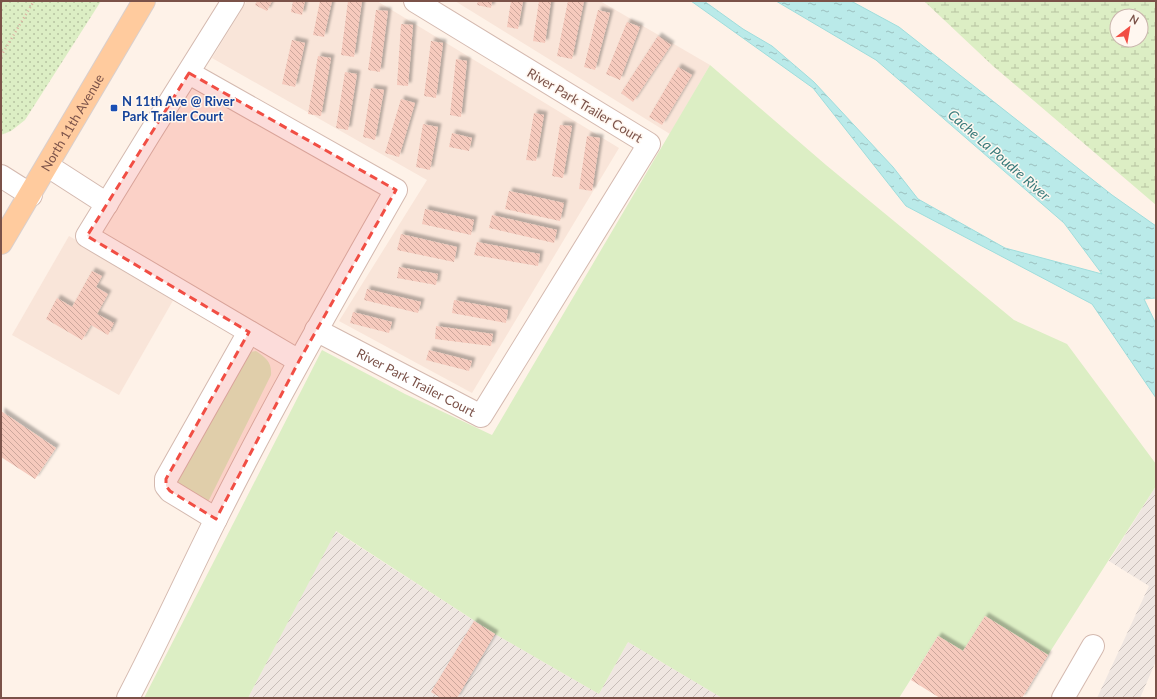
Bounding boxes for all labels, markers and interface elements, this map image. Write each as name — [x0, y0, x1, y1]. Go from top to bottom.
north arrow — [1109, 8, 1149, 48]
text: N — [1127, 11, 1141, 27]
street label: River Park Trailer Court — [525, 64, 646, 146]
street label: North 11th Avenue — [37, 71, 107, 174]
place label: N 11th Ave @ River Park Trailer Court — [122, 93, 235, 124]
marker: N 11th Ave @ River Park Trailer Court — [109, 103, 119, 113]
water label: Cache La Poudre River — [945, 106, 1054, 204]
street label: River Park Trailer Court — [354, 345, 479, 420]

